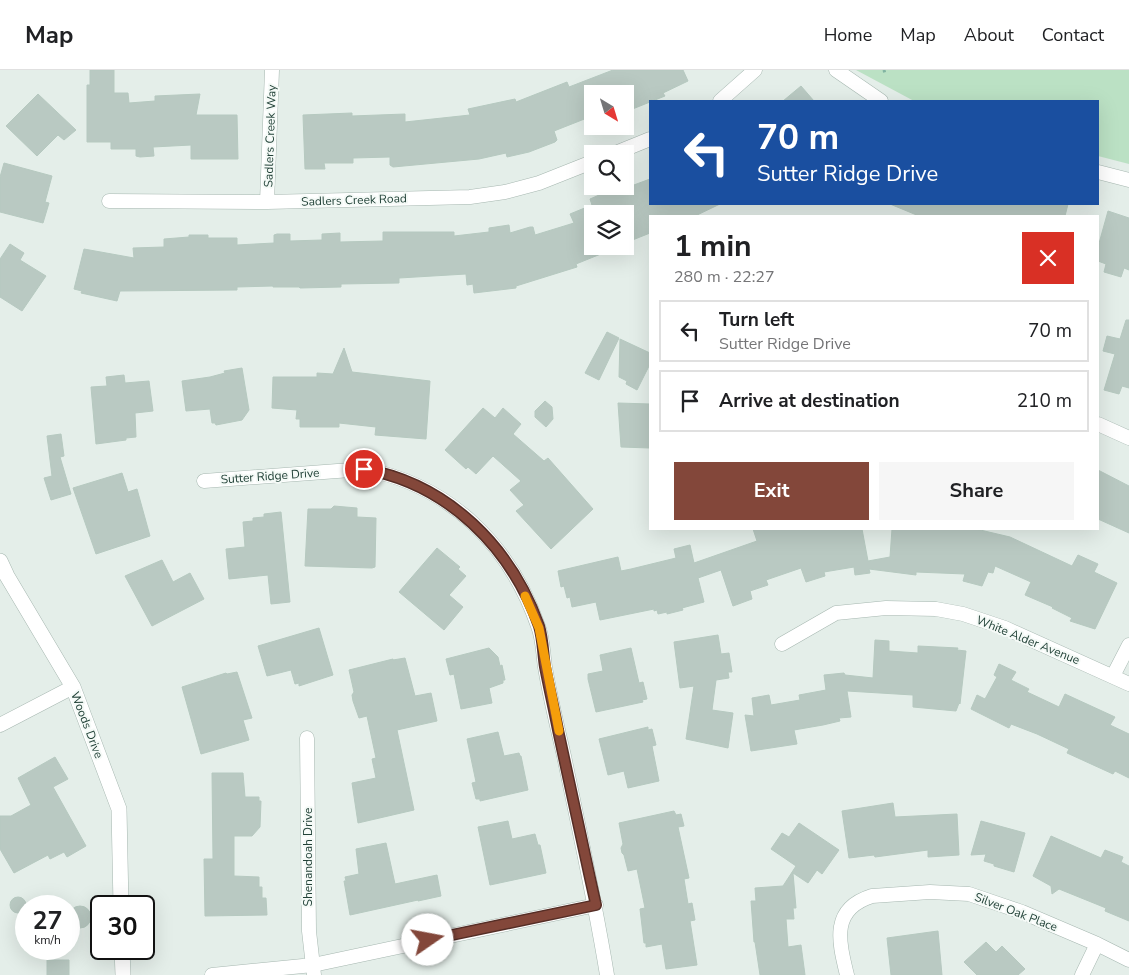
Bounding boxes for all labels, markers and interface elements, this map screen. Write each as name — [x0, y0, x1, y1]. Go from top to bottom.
text: Map — [25, 19, 73, 51]
text: Home — [824, 23, 872, 47]
text: Map — [900, 23, 936, 47]
text: About — [964, 23, 1014, 47]
text: Contact — [1042, 23, 1104, 47]
street label: Sadlers Creek Way — [260, 83, 280, 188]
north arrow — [584, 85, 634, 135]
map controls — [584, 85, 634, 255]
text: 70 m — [757, 114, 839, 161]
icon: left — [674, 120, 739, 185]
button: search — [584, 145, 634, 195]
text: Sutter Ridge Drive — [757, 159, 938, 189]
street label: Sadlers Creek Road — [301, 190, 407, 210]
button: layers — [584, 205, 634, 255]
text: 1 min — [674, 226, 752, 267]
button: close — [1022, 232, 1074, 284]
text: 280 m · 22:27 — [674, 266, 775, 288]
text: Turn left — [719, 307, 794, 333]
icon: left — [676, 317, 704, 345]
text: 70 m — [1028, 318, 1072, 344]
text: Sutter Ridge Drive — [719, 333, 851, 355]
icon: arrive — [676, 387, 704, 415]
text: Arrive at destination — [719, 388, 900, 414]
text: 210 m — [1017, 388, 1072, 414]
pin — [343, 448, 385, 490]
icon: arrive — [350, 455, 378, 483]
button: Exit — [674, 462, 869, 520]
button: Share — [879, 462, 1074, 520]
street label: Sutter Ridge Drive — [220, 465, 320, 487]
street label: White Alder Avenue — [974, 612, 1082, 668]
street label: Woods Drive — [67, 689, 107, 761]
street label: Shenandoah Drive — [300, 808, 316, 906]
street label: Silver Oak Place — [972, 889, 1060, 935]
speed limit sign: 30 — [90, 895, 155, 960]
text: 27 — [32, 904, 63, 938]
position arrow — [401, 913, 453, 965]
text: km/h — [34, 932, 61, 948]

